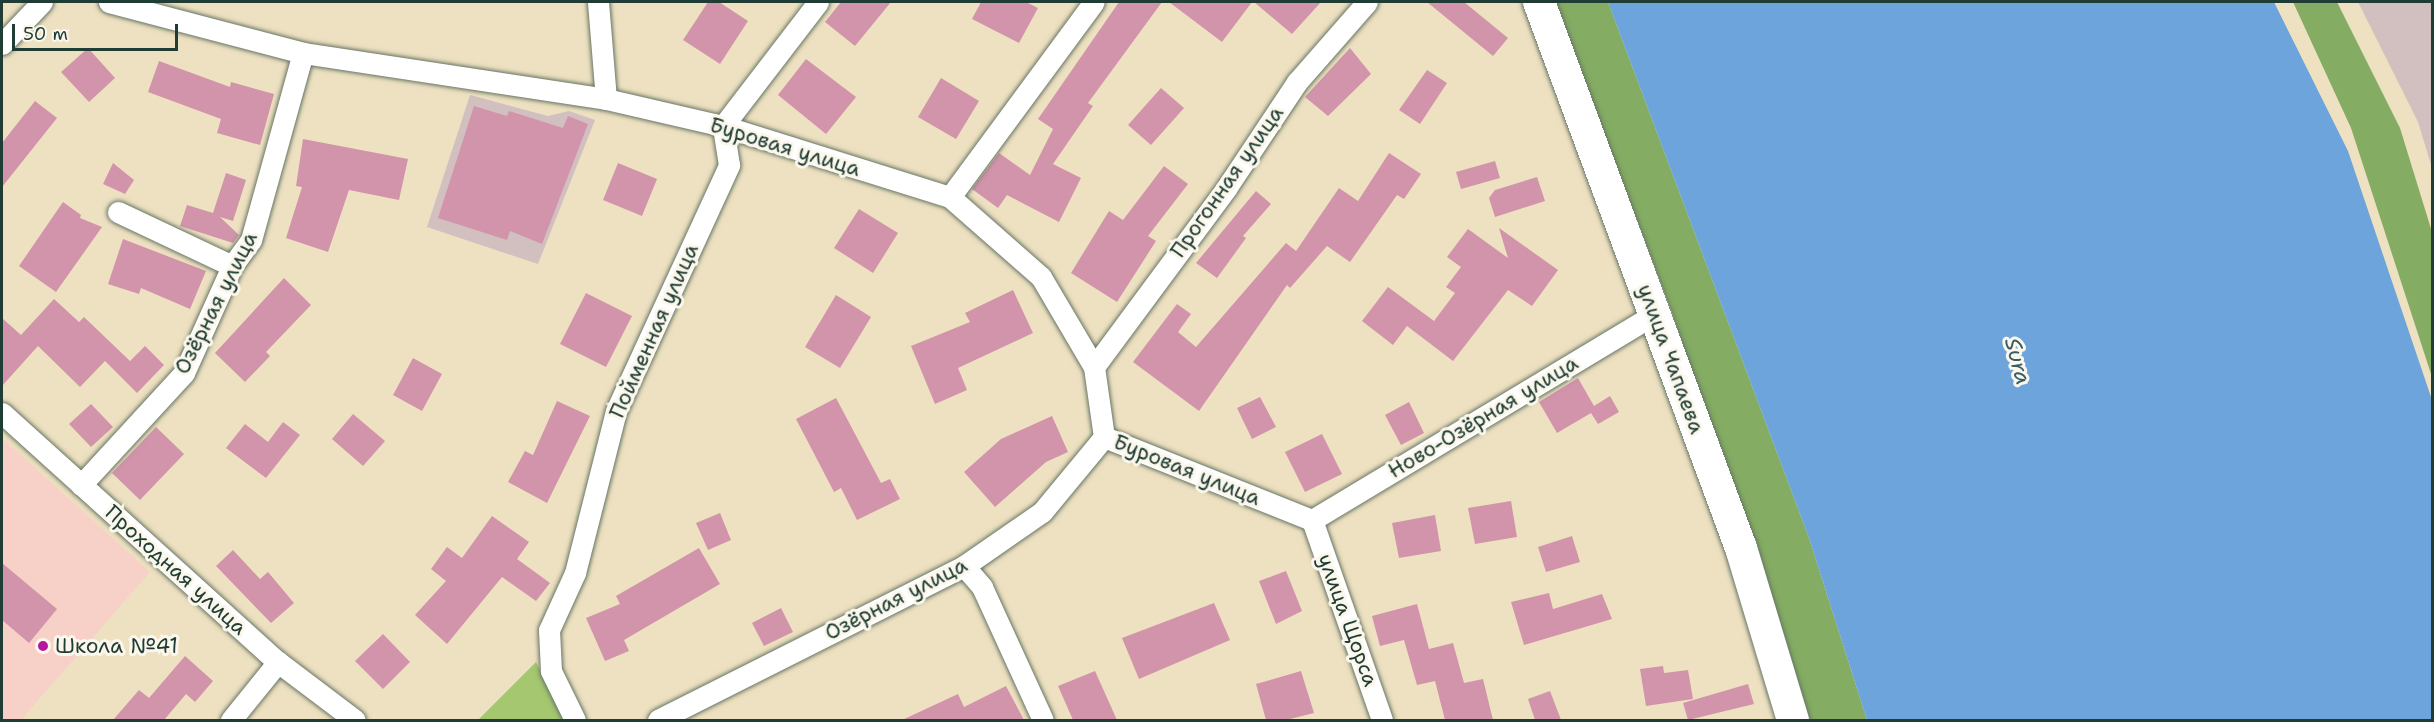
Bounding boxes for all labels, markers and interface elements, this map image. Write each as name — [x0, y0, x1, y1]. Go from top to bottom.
scale bar — [15, 12, 182, 50]
text: 50 m — [23, 22, 68, 46]
street label: Прогонная улица — [1165, 101, 1289, 263]
street label: Буровая улица — [707, 112, 863, 182]
street label: Озёрная улица — [169, 228, 263, 378]
street label: Пойменная улица — [604, 240, 704, 422]
street label: улица Чапаева — [1632, 281, 1710, 437]
water label: Sura — [1999, 335, 2037, 387]
street label: Ново-Озёрная улица — [1384, 350, 1582, 484]
street label: Буровая улица — [1110, 429, 1264, 511]
street label: Проходная улица — [100, 500, 252, 640]
street label: улица Щорса — [1312, 550, 1384, 690]
street label: Озёрная улица — [821, 552, 971, 646]
place label: Школа №41 — [55, 633, 178, 659]
marker: Школа №41 — [36, 639, 50, 653]

